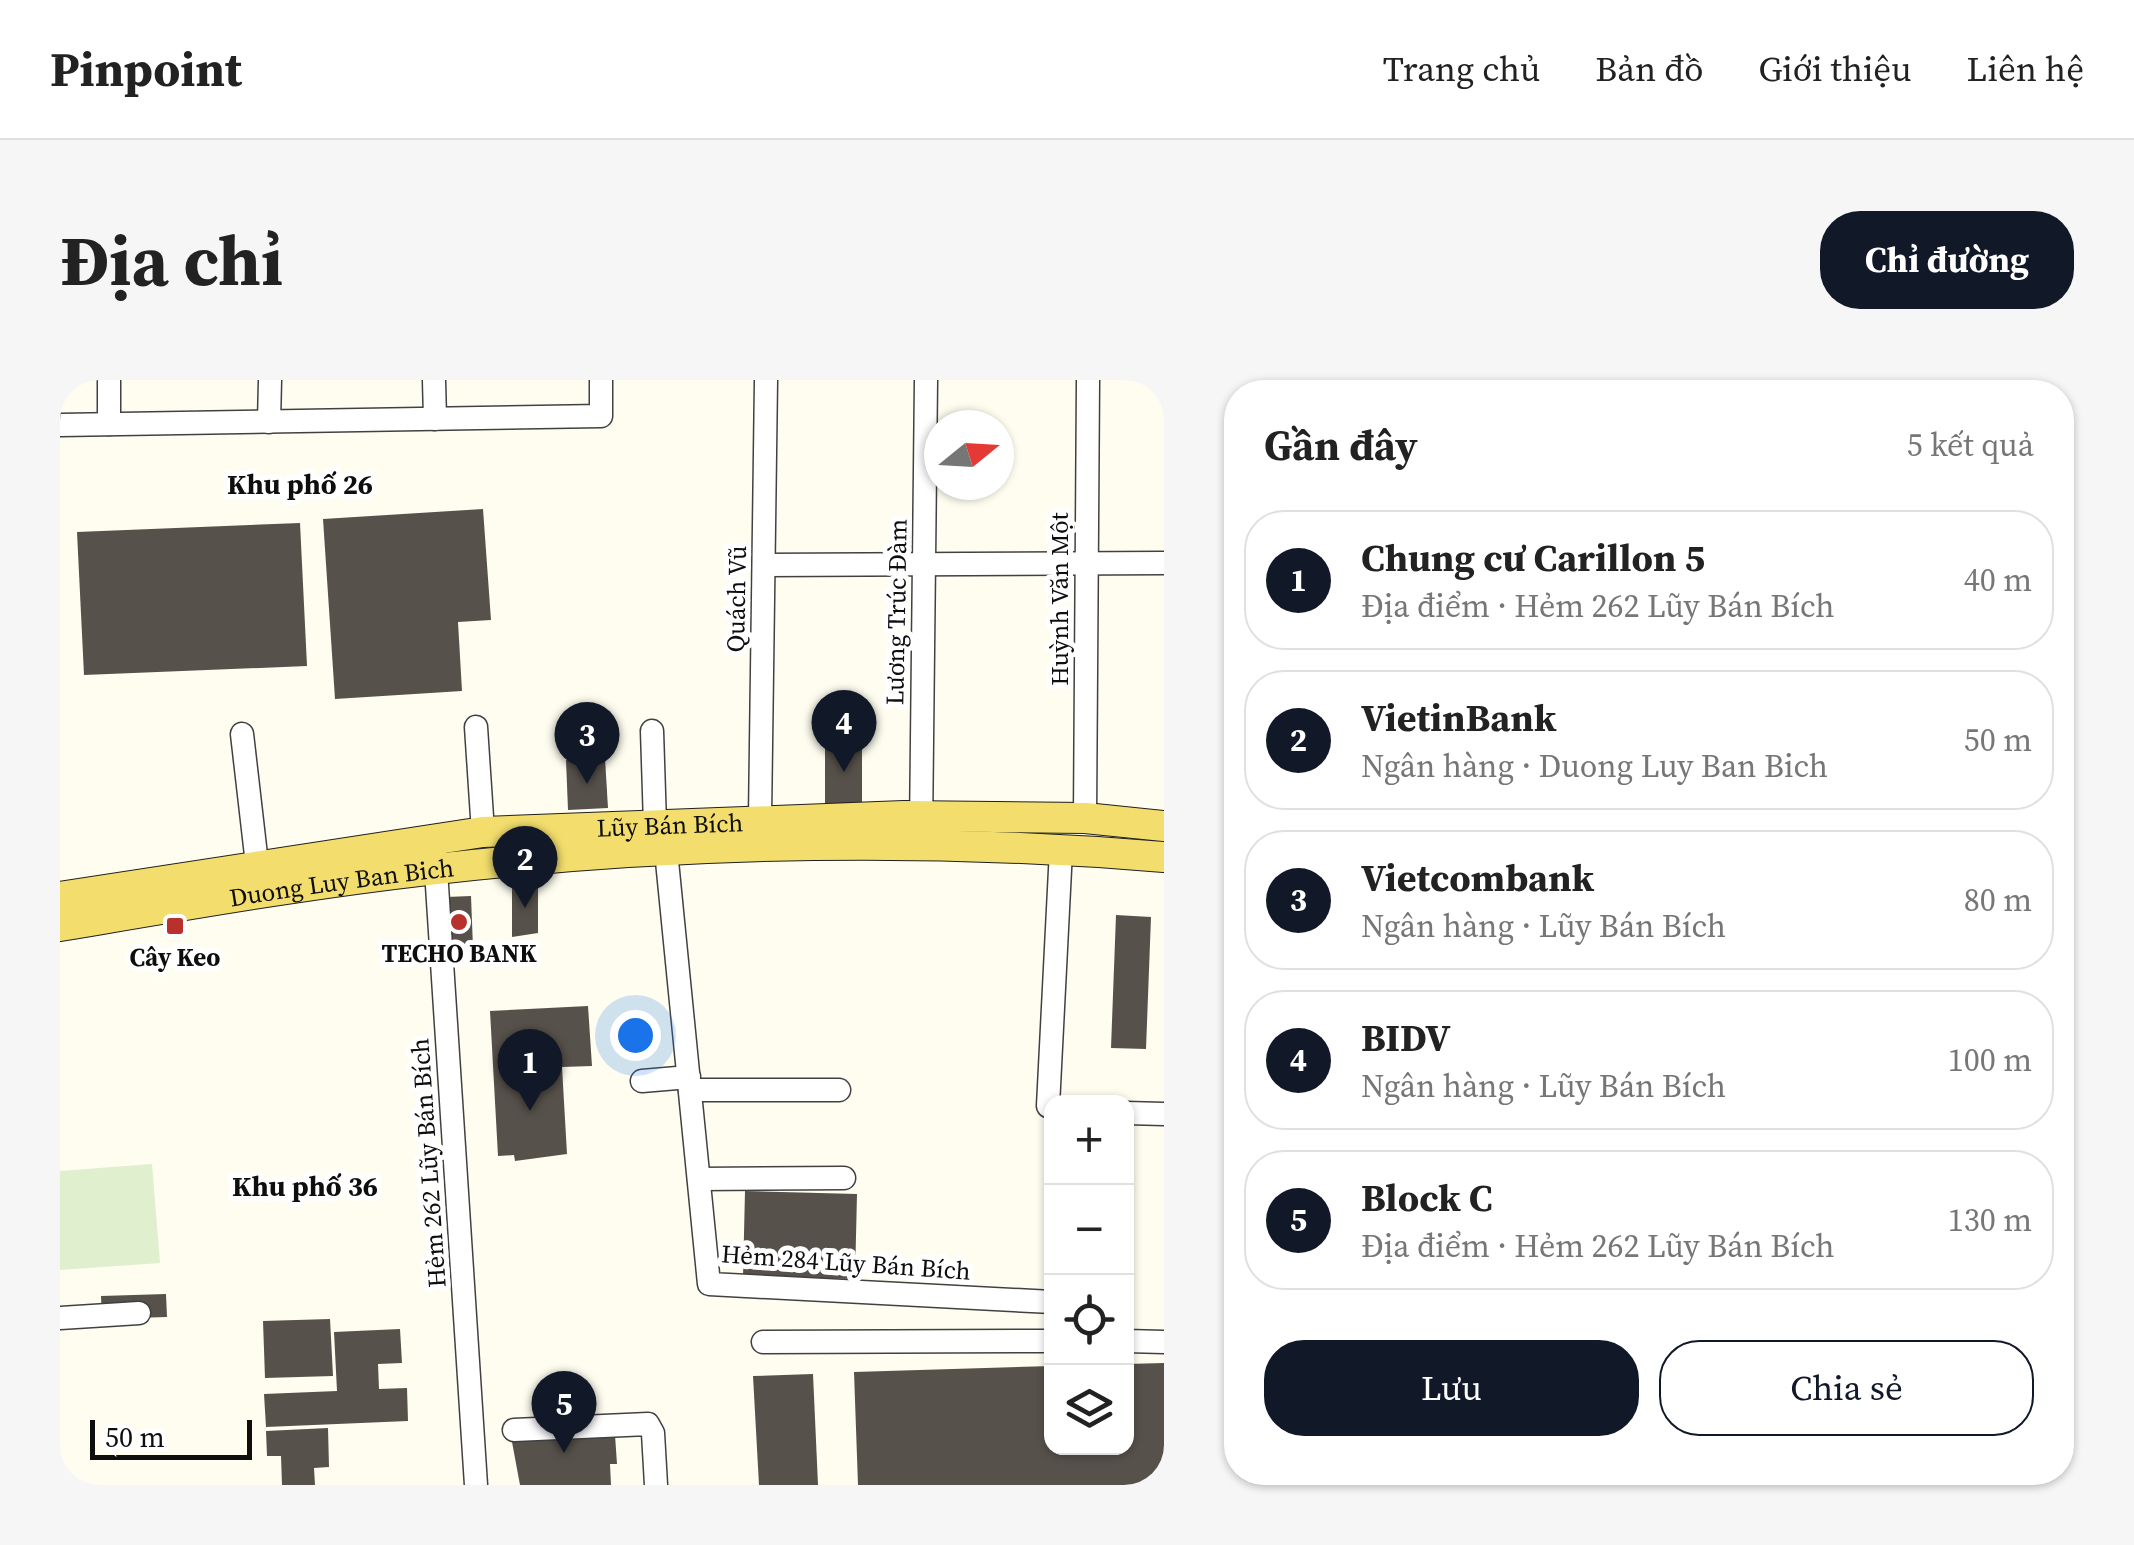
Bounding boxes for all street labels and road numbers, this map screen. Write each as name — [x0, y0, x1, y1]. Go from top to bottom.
street label: Huỳnh Văn Một — [1042, 511, 1076, 686]
street label: Lương Trúc Đàm — [877, 519, 915, 705]
street label: Quách Vũ — [718, 545, 754, 653]
street label: Lũy Bán Bích — [596, 805, 744, 845]
street label: Duong Luy Ban Bich — [227, 850, 456, 915]
street label: Hẻm 262 Lũy Bán Bích — [402, 1037, 454, 1289]
street label: Hẻm 284 Lũy Bán Bích — [720, 1236, 972, 1288]

